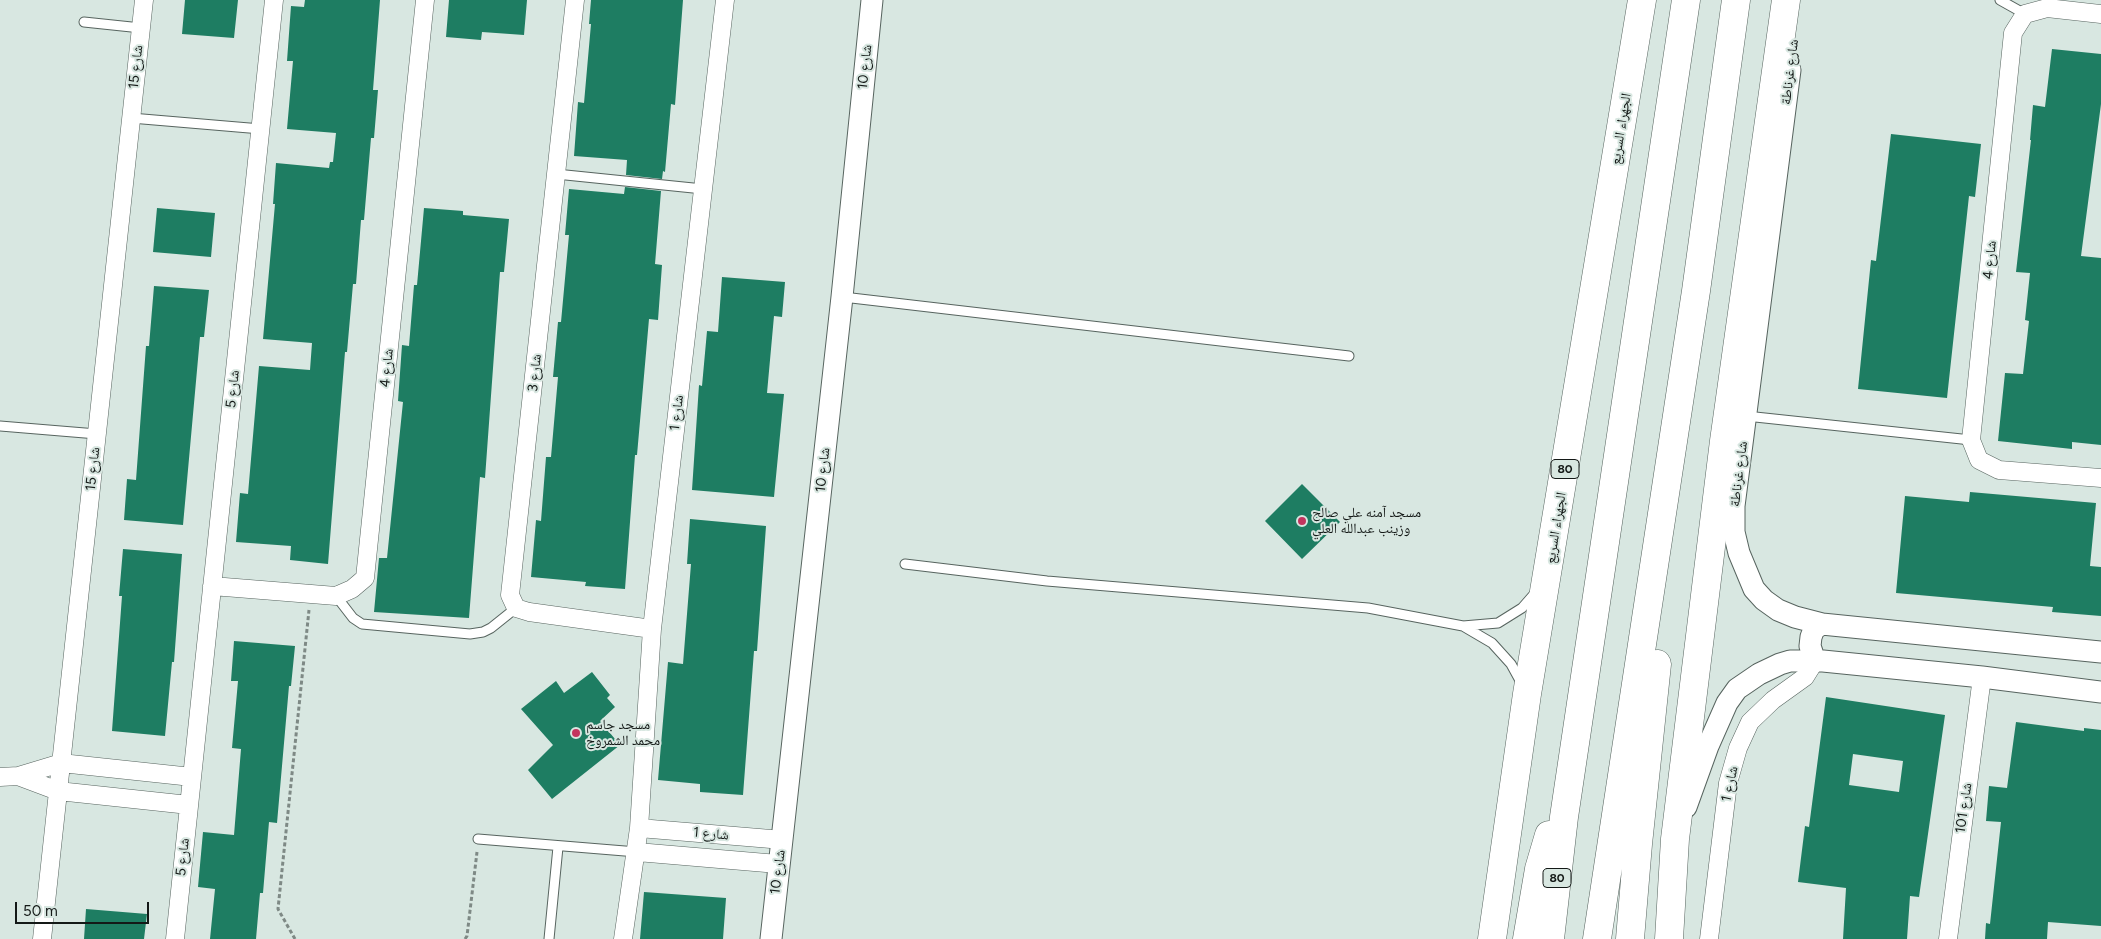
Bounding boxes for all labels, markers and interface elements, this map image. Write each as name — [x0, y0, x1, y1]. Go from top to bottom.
street label: شارع غرناطة — [1778, 38, 1802, 106]
street label: شارع 15 — [125, 44, 147, 90]
street label: شارع 10 — [854, 44, 876, 90]
street label: الجهراء السريع — [1607, 92, 1635, 166]
street label: شارع 4 — [1980, 240, 2000, 280]
street label: شارع 4 — [377, 348, 397, 388]
street label: شارع 3 — [525, 353, 545, 393]
street label: شارع 5 — [223, 369, 243, 409]
street label: شارع 1 — [666, 394, 688, 432]
street label: شارع غرناطة — [1727, 440, 1751, 508]
street label: شارع 15 — [82, 446, 104, 492]
street label: شارع 10 — [812, 447, 834, 493]
road number: 80 — [1551, 459, 1579, 478]
street label: الجهراء السريع — [1542, 491, 1570, 565]
place label: مسجد آمنه علي صالح وزينب عبدالله العلي — [1312, 505, 1421, 538]
marker: مسجد آمنه علي صالح وزينب عبدالله العلي — [1296, 515, 1308, 527]
place label: مسجد جاسم محمد الشمروخ — [586, 717, 660, 750]
marker: مسجد جاسم محمد الشمروخ — [570, 727, 582, 739]
street label: شارع 1 — [1718, 765, 1742, 803]
street label: شارع 101 — [1952, 782, 1976, 834]
street label: شارع 1 — [692, 824, 730, 844]
street label: شارع 5 — [173, 837, 193, 877]
street label: شارع 10 — [767, 849, 789, 895]
road number: 80 — [1543, 868, 1571, 888]
scale bar — [18, 892, 151, 924]
text: 50 m — [23, 902, 58, 920]

